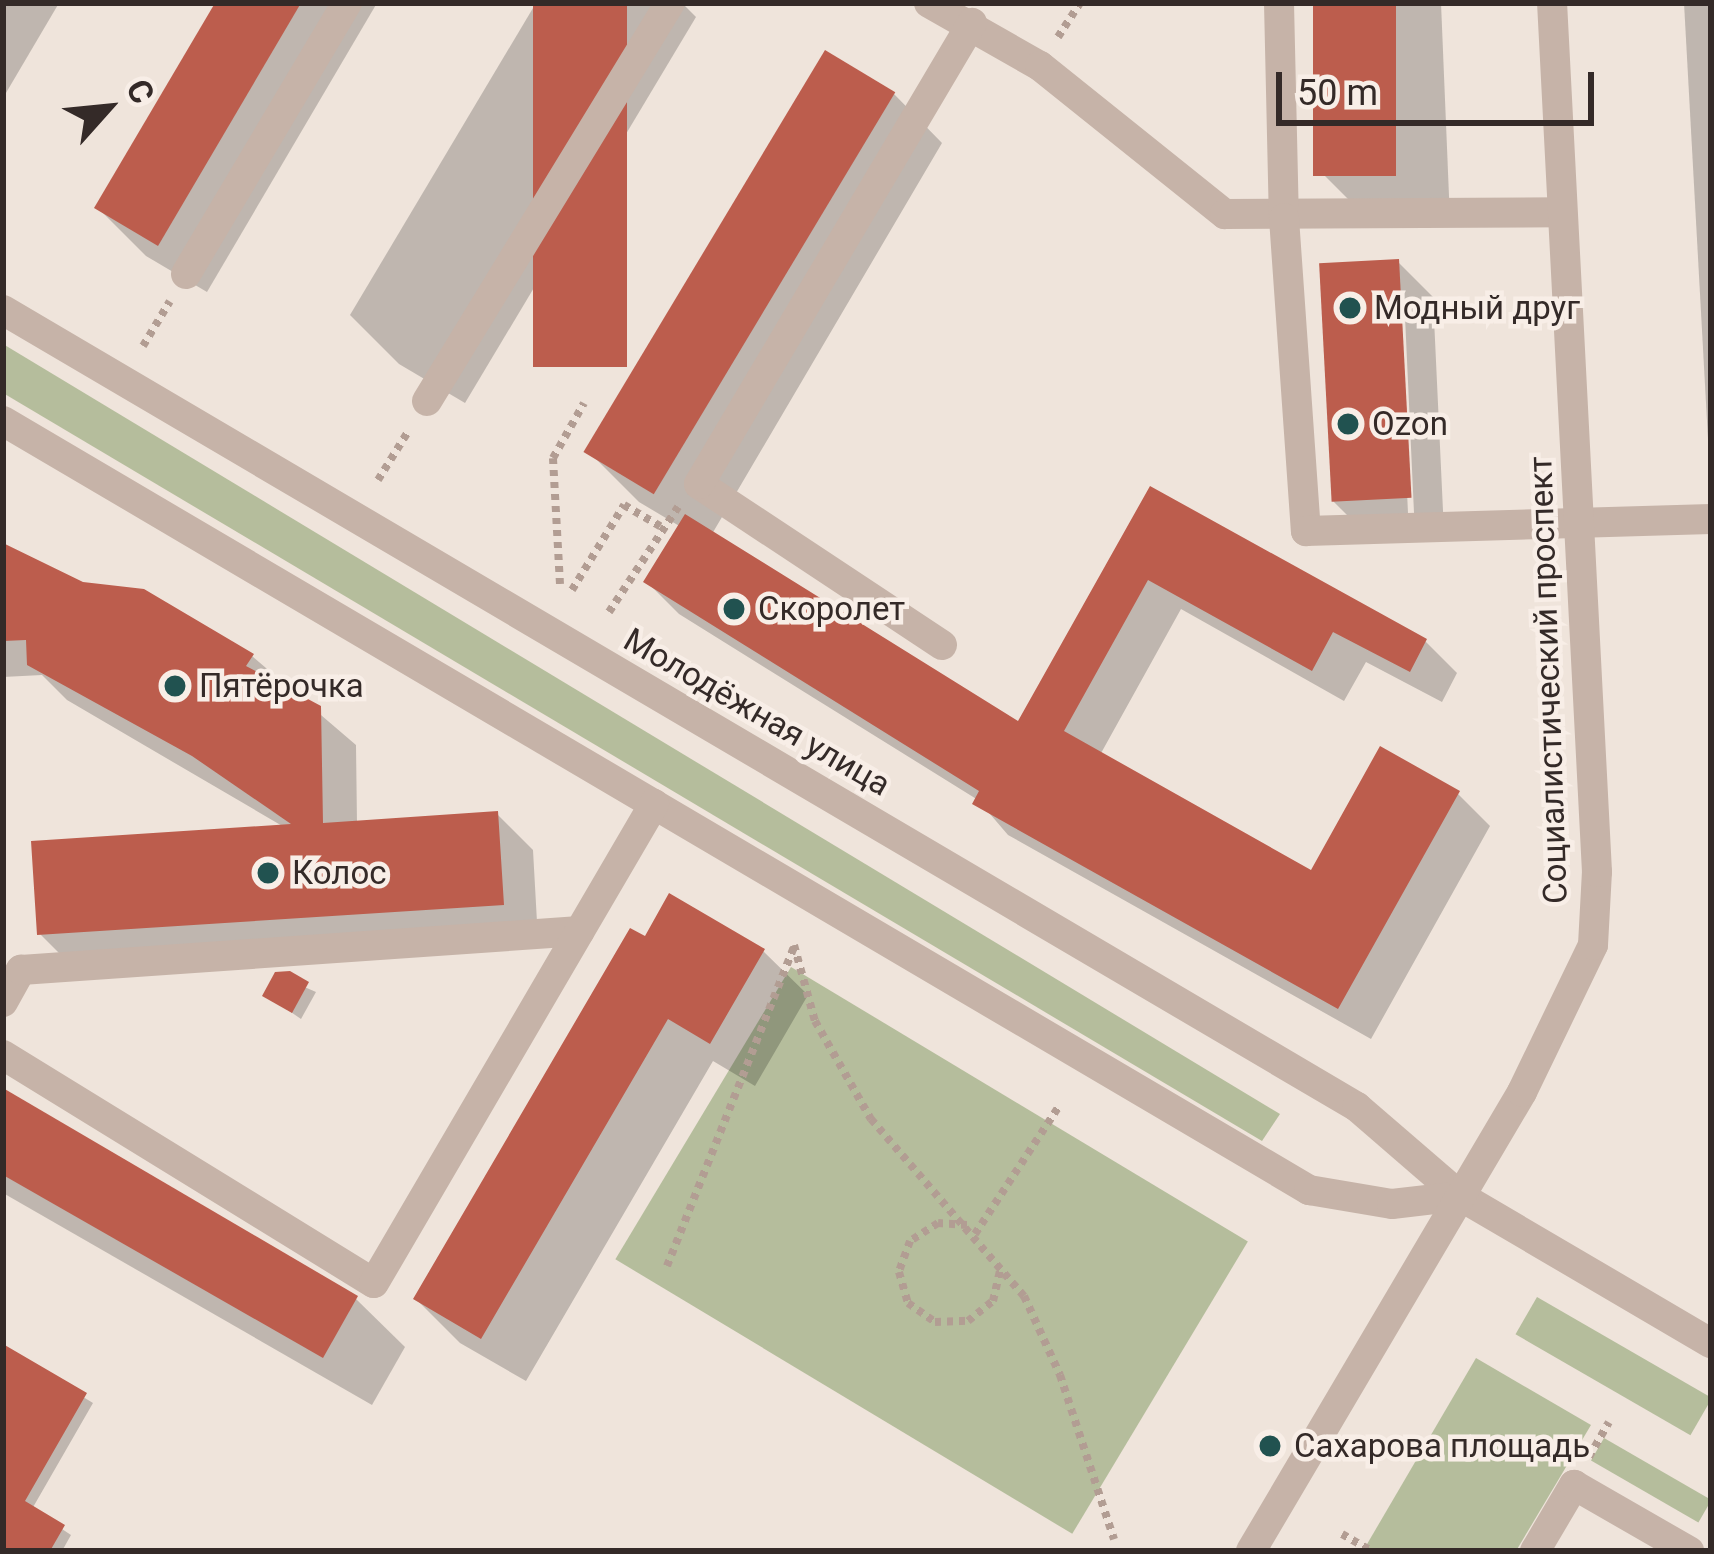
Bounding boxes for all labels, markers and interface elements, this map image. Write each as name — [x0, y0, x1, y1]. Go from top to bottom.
north arrow — [48, 48, 168, 168]
scale bar — [1282, 48, 1600, 122]
text: 50 m — [1297, 72, 1378, 114]
text: С — [118, 73, 163, 110]
place label: Модный друг — [1374, 288, 1580, 328]
marker: Модный друг — [1337, 295, 1363, 321]
place label: Ozon — [1372, 404, 1448, 444]
marker: Ozon — [1335, 411, 1361, 437]
street label: Социалистический проспект — [1520, 455, 1576, 905]
place label: Скоролет — [758, 589, 905, 629]
marker: Скоролет — [721, 596, 747, 622]
street label: Молодёжная улица — [617, 620, 897, 804]
place label: Пятёрочка — [199, 666, 364, 706]
marker: Пятёрочка — [162, 673, 188, 699]
place label: Колос — [292, 853, 387, 893]
marker: Колос — [255, 860, 281, 886]
place label: Сахарова площадь — [1294, 1426, 1590, 1466]
marker: Сахарова площадь — [1257, 1433, 1283, 1459]

